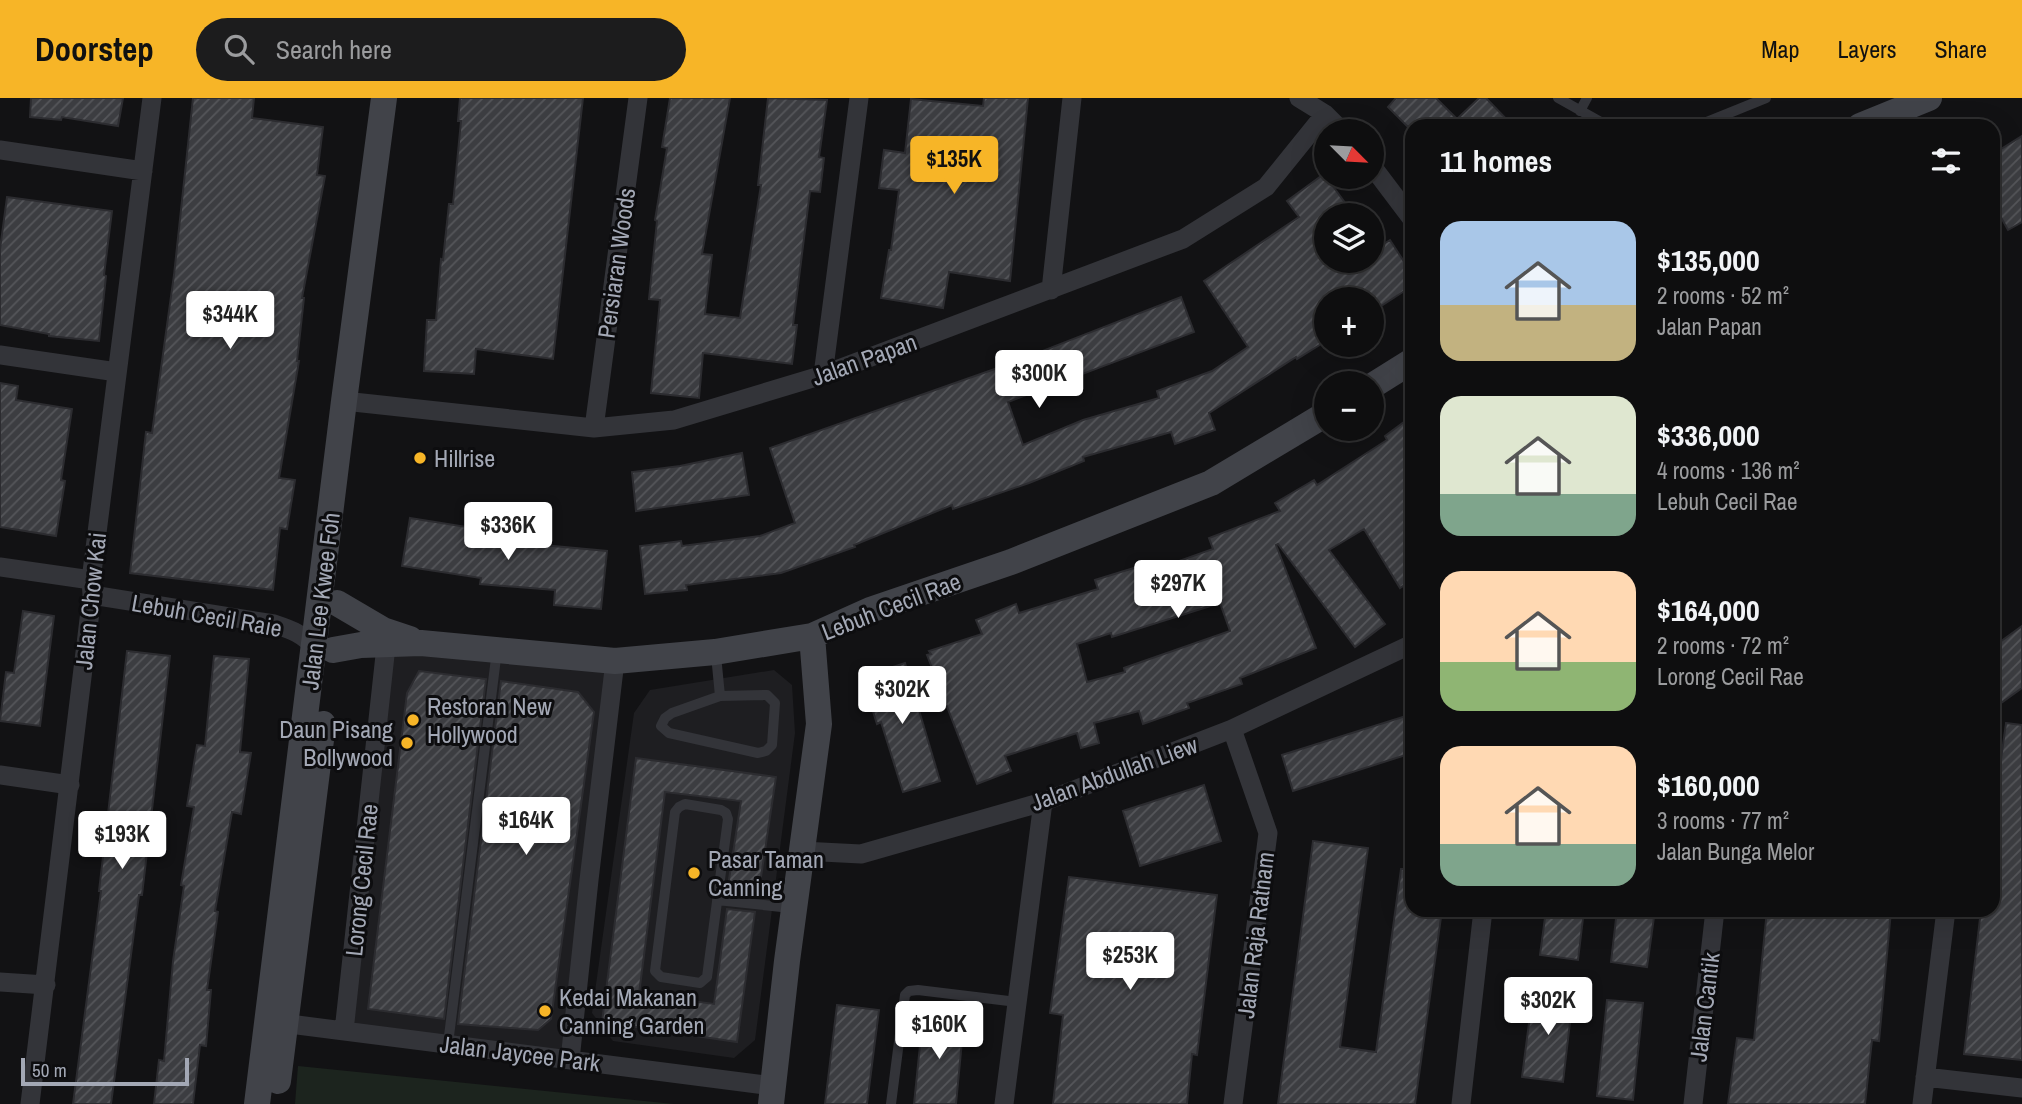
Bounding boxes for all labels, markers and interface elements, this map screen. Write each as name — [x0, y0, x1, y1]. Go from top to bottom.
search box — [196, 18, 686, 81]
text: Doorstep — [35, 27, 154, 71]
icon: search — [220, 30, 258, 68]
text: Search here — [276, 32, 392, 67]
text: Map — [1761, 33, 1799, 65]
text: Layers — [1837, 33, 1896, 65]
text: Share — [1934, 33, 1987, 65]
north arrow — [1314, 119, 1384, 189]
map controls — [1314, 119, 1384, 441]
pin: $135K — [905, 136, 1003, 196]
text: 11 homes — [1440, 141, 1552, 181]
icon: filters — [1927, 142, 1965, 180]
text: $135K — [926, 143, 982, 174]
street label: Persiaran Woods — [590, 186, 642, 340]
button: layers — [1314, 203, 1384, 273]
text: $135,000 — [1657, 240, 1760, 280]
icon: home — [1496, 249, 1580, 333]
text: 2 rooms · 52 m² — [1657, 280, 1789, 311]
button: + — [1314, 287, 1384, 357]
pin: $344K — [181, 292, 279, 351]
text: $344K — [202, 298, 258, 329]
text: Jalan Papan — [1657, 311, 1762, 342]
street label: Jalan Papan — [807, 325, 921, 393]
pin: $300K — [990, 350, 1088, 410]
text: $300K — [1011, 357, 1067, 388]
button: − — [1314, 371, 1384, 441]
text: $336,000 — [1657, 415, 1760, 455]
icon: home — [1496, 424, 1580, 508]
place label: Hillrise — [434, 442, 495, 474]
marker: Hillrise — [412, 450, 428, 466]
text: 4 rooms · 136 m² — [1657, 455, 1800, 486]
text: Lebuh Cecil Rae — [1657, 486, 1797, 517]
pin: $336K — [459, 503, 557, 562]
text: $336K — [480, 509, 536, 540]
street label: Jalan Lee Kwee Foh — [293, 510, 347, 692]
street label: Jalan Chow Kai — [67, 531, 113, 671]
pin: $297K — [1129, 560, 1227, 620]
street label: Lebuh Cecil Rae — [817, 565, 965, 647]
text: $297K — [1150, 567, 1206, 598]
street label: Lebuh Cecil Raie — [129, 586, 285, 644]
text: $164,000 — [1657, 590, 1760, 630]
icon: home — [1496, 599, 1580, 683]
text: 2 rooms · 72 m² — [1657, 630, 1789, 661]
text: Lorong Cecil Rae — [1657, 661, 1804, 692]
pin: $302K — [853, 666, 951, 726]
text: $302K — [874, 673, 930, 704]
place label: Restoran New Hollywood — [427, 690, 552, 750]
marker: Restoran New Hollywood — [405, 712, 421, 728]
place label: Daun Pisang Bollywood — [279, 713, 393, 773]
street label: Jalan Abdullah Liew — [1026, 728, 1202, 818]
marker: Daun Pisang Bollywood — [399, 735, 415, 751]
text: $160,000 — [1657, 765, 1760, 805]
icon: home — [1496, 774, 1580, 858]
pin: $164K — [477, 798, 575, 857]
street label: Lorong Cecil Rae — [337, 802, 385, 958]
text: $164K — [498, 804, 554, 835]
text: 3 rooms · 77 m² — [1657, 805, 1789, 836]
pin: $193K — [73, 812, 171, 871]
text: $193K — [94, 818, 150, 849]
text: Jalan Bunga Melor — [1657, 836, 1814, 867]
place label: Pasar Taman Canning — [708, 843, 824, 903]
street label: Jalan Raja Ratnam — [1229, 850, 1281, 1020]
marker: Pasar Taman Canning — [686, 865, 702, 881]
pin: $253K — [1081, 932, 1179, 992]
text: $253K — [1102, 939, 1158, 970]
street label: Jalan Cantik — [1681, 951, 1727, 1063]
pin: $302K — [1499, 978, 1597, 1037]
place label: Kedai Makanan Canning Garden — [559, 981, 705, 1041]
text: $302K — [1520, 984, 1576, 1015]
pin: $160K — [890, 1002, 988, 1061]
marker: Kedai Makanan Canning Garden — [537, 1003, 553, 1019]
text: $160K — [911, 1008, 967, 1039]
street label: Jalan Jaycee Park — [438, 1027, 602, 1079]
scale bar — [21, 1055, 189, 1087]
text: 50 m — [32, 1057, 67, 1083]

